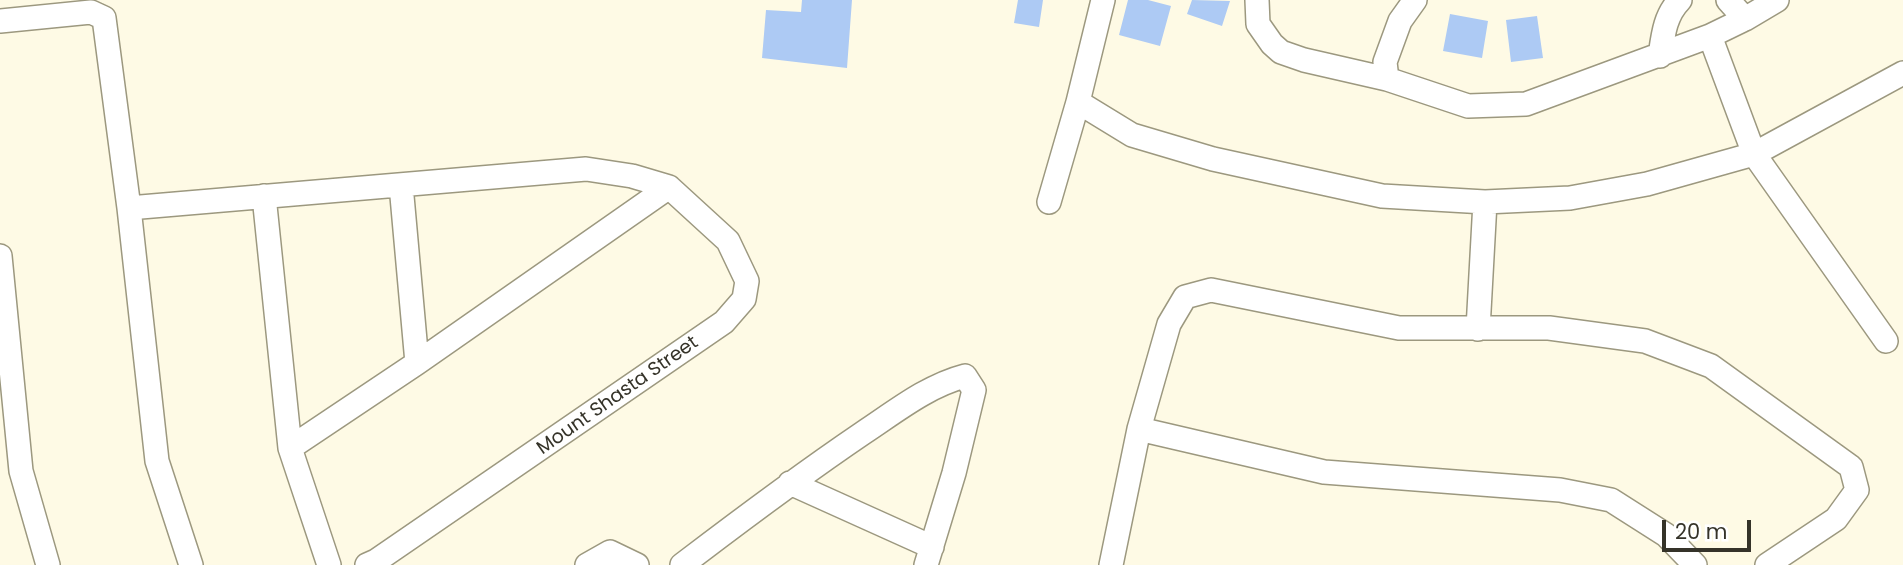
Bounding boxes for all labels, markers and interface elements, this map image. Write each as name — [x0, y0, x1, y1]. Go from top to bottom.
street label: Mount Shasta Street — [533, 332, 703, 460]
scale bar — [1665, 505, 1754, 550]
text: 20 m — [1675, 517, 1728, 546]

